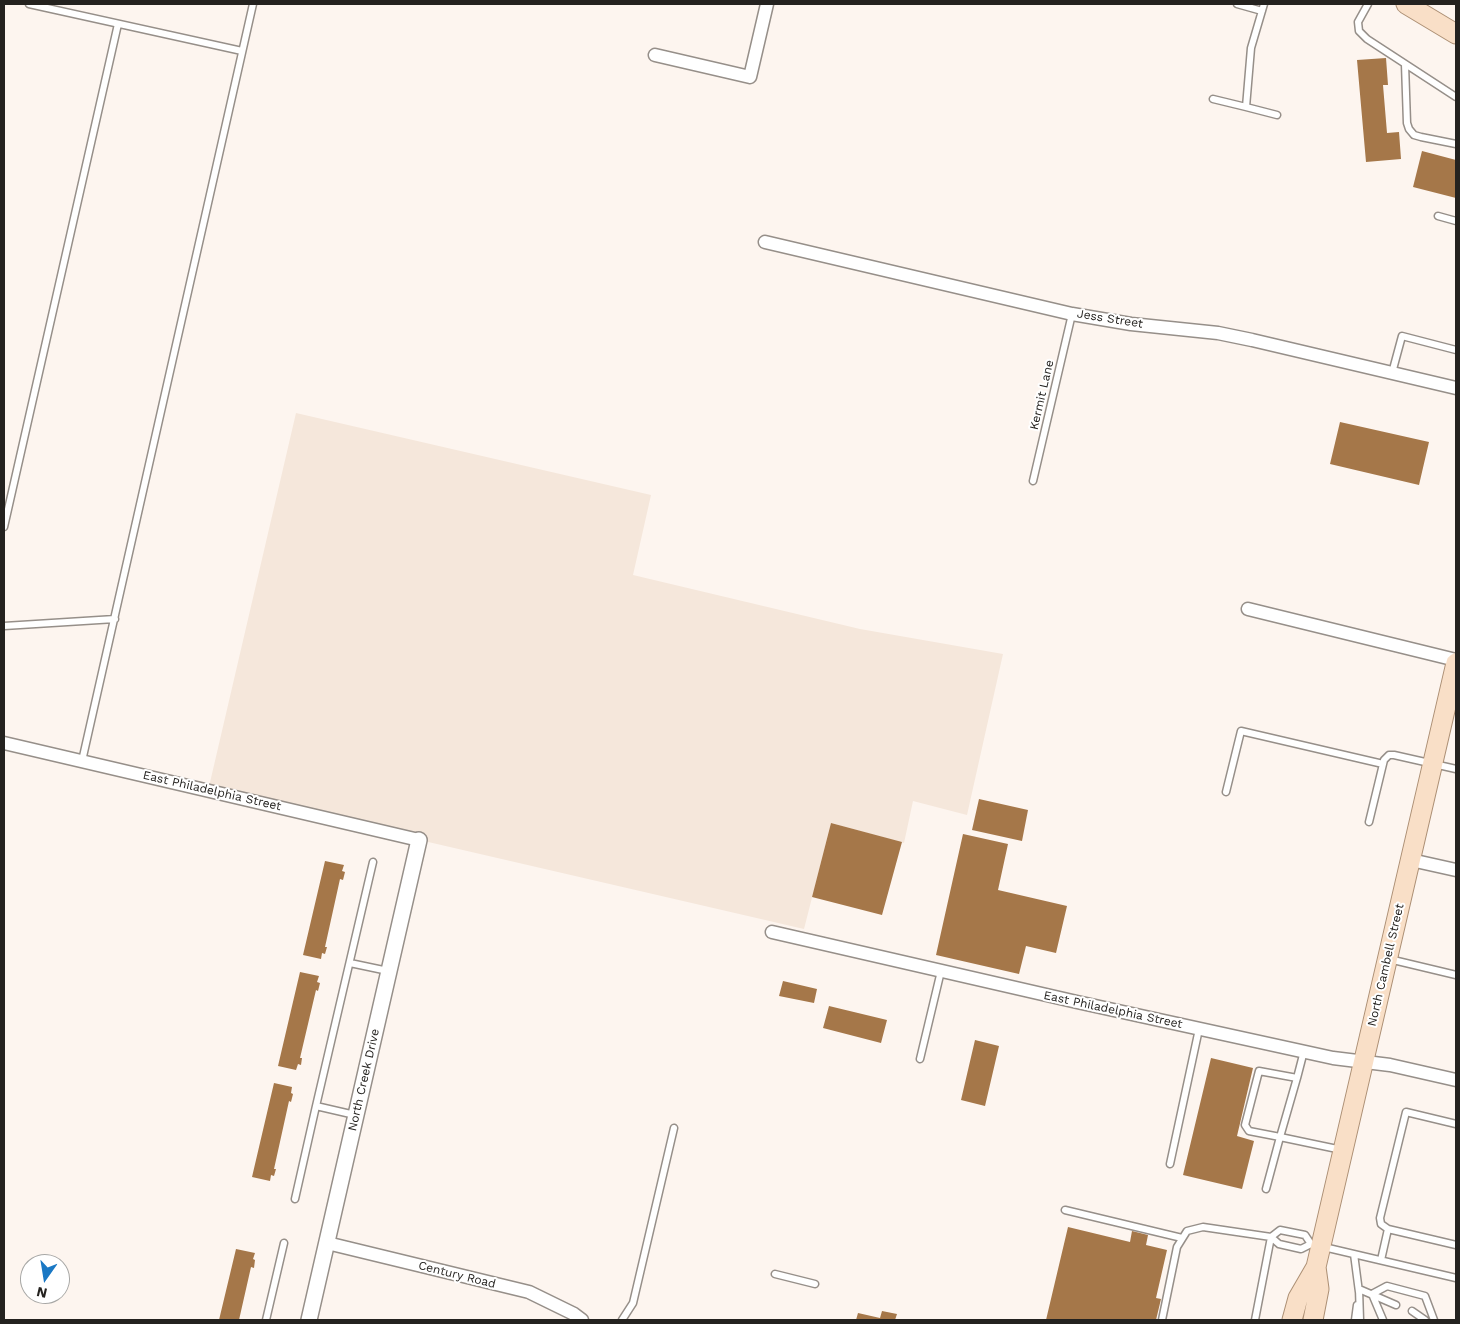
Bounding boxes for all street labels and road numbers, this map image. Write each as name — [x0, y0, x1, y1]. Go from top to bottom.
street label: Jess Street — [1076, 307, 1144, 331]
street label: Kermit Lane — [1027, 359, 1057, 431]
street label: East Philadelphia Street — [141, 768, 283, 814]
street label: North Cambell Street — [1365, 902, 1407, 1028]
street label: East Philadelphia Street — [1042, 988, 1184, 1032]
street label: North Creek Drive — [345, 1027, 383, 1133]
street label: Century Road — [417, 1258, 497, 1292]

